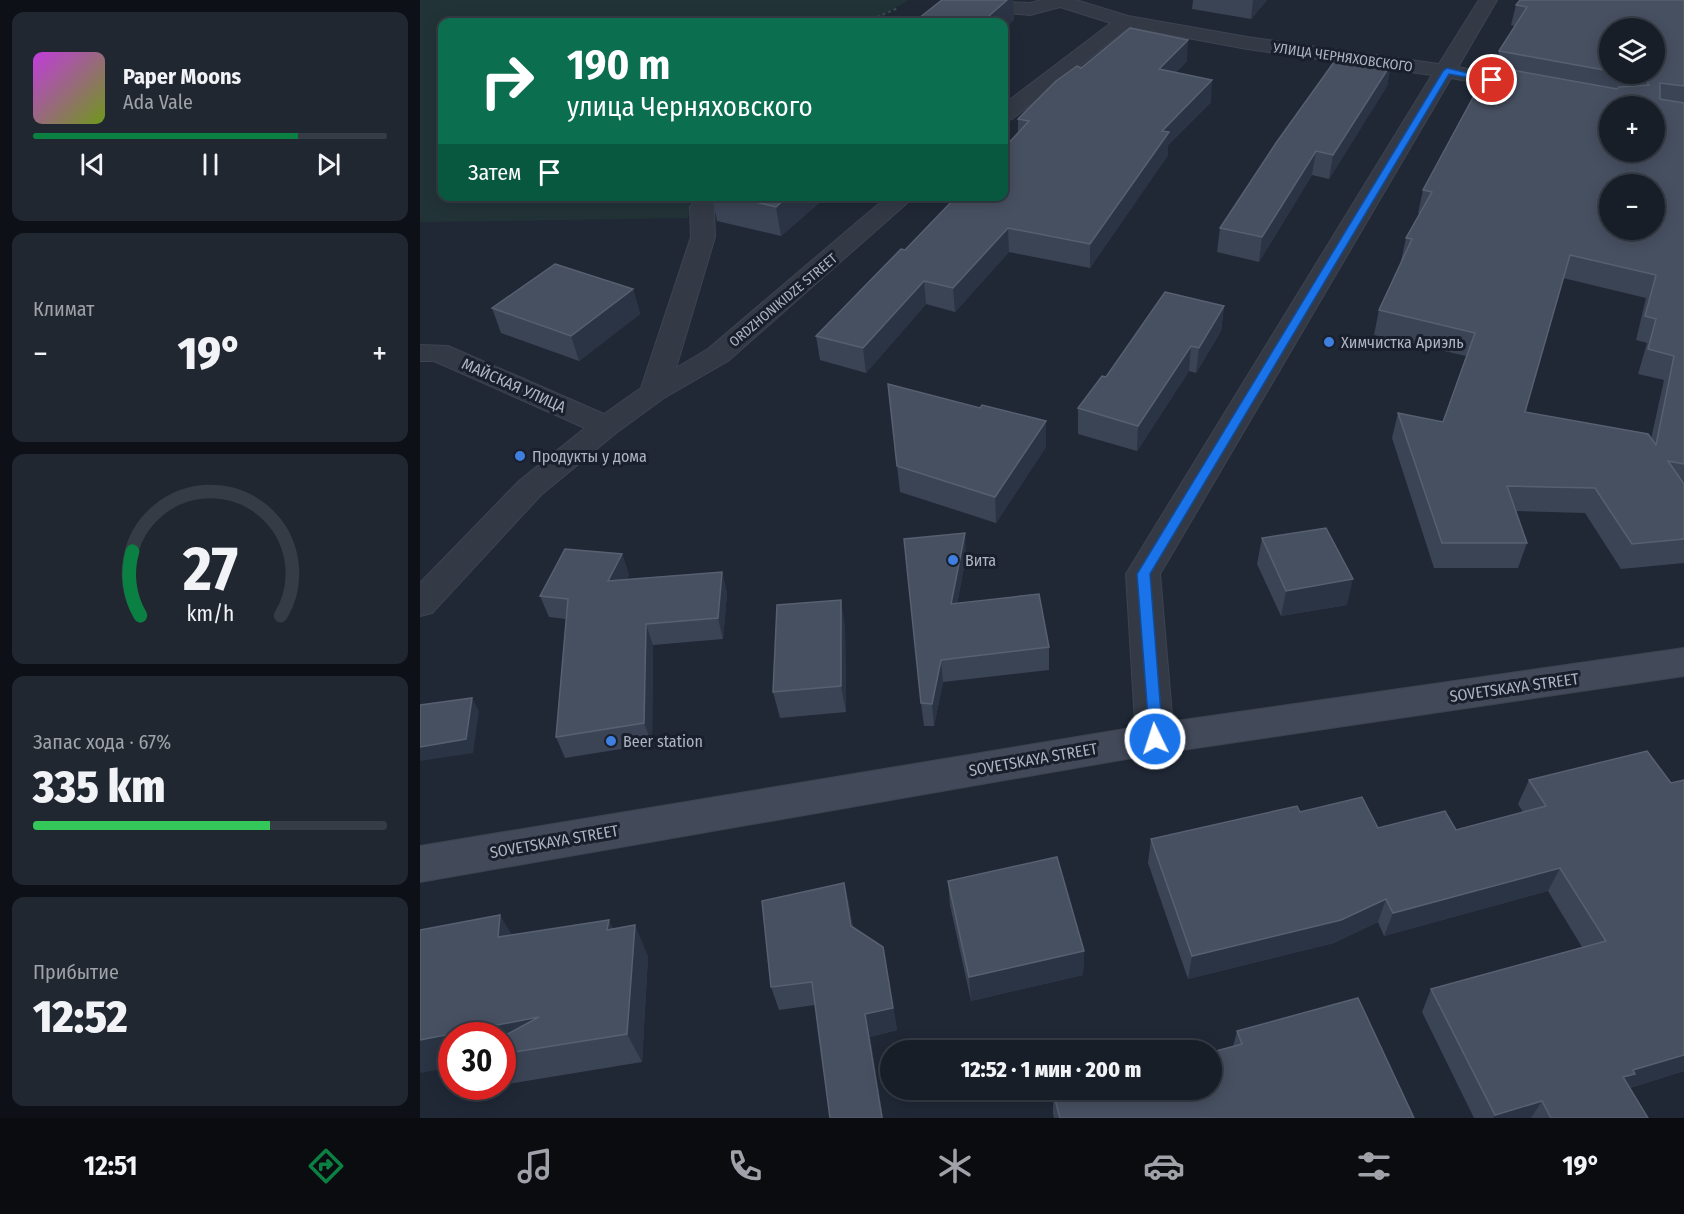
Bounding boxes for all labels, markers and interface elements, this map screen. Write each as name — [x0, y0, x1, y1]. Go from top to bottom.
map controls — [1599, 18, 1665, 240]
button: layers — [1599, 18, 1665, 84]
street label: УЛИЦА ЧЕРНЯХОВСКОГО — [1271, 39, 1414, 76]
text: 190 m — [567, 40, 670, 90]
icon: right — [468, 42, 546, 120]
pin — [1466, 54, 1517, 105]
text: Paper Moons — [123, 63, 241, 90]
icon: arrive — [1475, 63, 1508, 96]
text: Ada Vale — [123, 90, 193, 114]
text: улица Черняховского — [567, 91, 813, 123]
button: + — [1599, 96, 1665, 162]
icon: previous — [76, 148, 109, 181]
icon: pause — [194, 148, 227, 181]
icon: next — [312, 148, 345, 181]
icon: arrive — [533, 156, 566, 189]
text: Затем — [468, 159, 521, 186]
button: − — [1599, 174, 1665, 240]
street label: ORDZHONIKIDZE STREET — [726, 250, 841, 351]
text: Климат — [33, 297, 94, 321]
text: 19° — [178, 327, 242, 381]
place label: Химчистка Ариэль — [1341, 333, 1464, 352]
text: − — [33, 334, 48, 374]
text: + — [372, 334, 387, 374]
marker: Химчистка Ариэль — [1322, 335, 1336, 349]
street label: МАЙСКАЯ УЛИЦА — [459, 354, 569, 417]
place label: Продукты у дома — [532, 447, 647, 466]
marker: Продукты у дома — [513, 449, 527, 463]
text: 27 — [181, 532, 238, 607]
place label: Вита — [965, 551, 996, 570]
marker: Вита — [946, 553, 960, 567]
text: km/h — [186, 601, 234, 627]
street label: SOVETSKAYA STREET — [1448, 669, 1580, 706]
position arrow — [1123, 707, 1187, 771]
text: Запас хода · 67% — [33, 730, 171, 754]
place label: Beer station — [623, 732, 703, 751]
marker: Beer station — [604, 734, 618, 748]
street label: SOVETSKAYA STREET — [967, 739, 1099, 780]
text: 335 km — [33, 760, 165, 814]
street label: SOVETSKAYA STREET — [488, 821, 620, 862]
text: Прибытие — [33, 960, 119, 984]
text: 12:52 — [33, 990, 128, 1044]
speed limit sign: 30 — [438, 1022, 516, 1100]
text: 12:52 · 1 мин · 200 m — [961, 1056, 1141, 1083]
icon: directions — [305, 1145, 347, 1187]
icon: music — [514, 1145, 556, 1187]
icon: phone — [724, 1145, 766, 1187]
icon: climate — [934, 1145, 976, 1187]
icon: car — [1143, 1145, 1185, 1187]
icon: filters — [1353, 1145, 1395, 1187]
text: 12:51 — [84, 1150, 137, 1182]
text: 19° — [1562, 1150, 1600, 1182]

